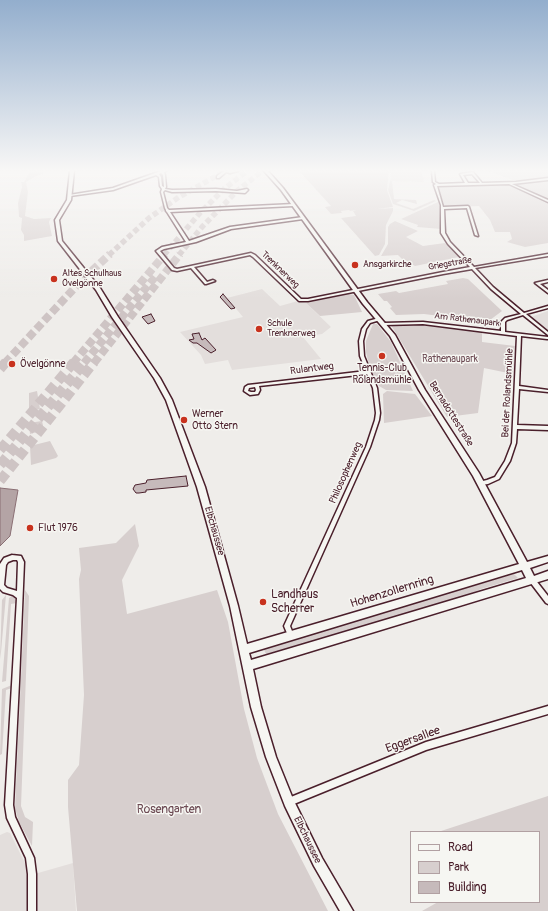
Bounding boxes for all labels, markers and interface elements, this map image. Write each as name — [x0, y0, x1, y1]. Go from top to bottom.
street label: Trenknerweg — [259, 249, 301, 291]
street label: Griegstraße — [427, 255, 473, 273]
marker: Ansgarkirche — [350, 260, 360, 270]
place label: Ansgarkirche — [363, 260, 412, 270]
place label: Altes Schulhaus Övelgönne — [62, 269, 122, 290]
marker: Altes Schulhaus Övelgönne — [49, 274, 59, 284]
street label: Am Rathenaupark — [434, 311, 500, 329]
place label: Schule Trenknerweg — [267, 319, 316, 340]
marker: Schule Trenknerweg — [254, 324, 264, 334]
street label: Bei der Rolandsmühle — [500, 348, 516, 438]
marker: Tennis-Club Rolandsmühle — [377, 351, 387, 361]
park label: Rathenaupark — [422, 353, 478, 365]
place label: Övelgönne — [20, 358, 65, 370]
marker: Övelgönne — [7, 359, 17, 369]
street label: Rulantweg — [290, 360, 334, 378]
place label: Tennis-Club Rolandsmühle — [353, 362, 411, 386]
street label: Bernadottestraße — [426, 379, 476, 449]
place label: Werner Otto Stern — [192, 408, 238, 432]
marker: Werner Otto Stern — [179, 415, 189, 425]
street label: Philosophenweg — [327, 440, 365, 506]
street label: Elbchaussee — [201, 505, 227, 557]
place label: Flut 1976 — [38, 522, 78, 534]
marker: Flut 1976 — [25, 523, 35, 533]
street label: Hohenzollernring — [348, 572, 436, 612]
place label: Landhaus Scherrer — [271, 588, 318, 616]
marker: Landhaus Scherrer — [258, 597, 268, 607]
street label: Eggersallee — [384, 723, 442, 757]
park label: Rosengarten — [137, 803, 201, 817]
street label: Elbchaussee — [291, 815, 323, 865]
legend — [410, 831, 540, 903]
text: Road — [448, 840, 473, 855]
text: Park — [448, 860, 469, 875]
text: Building — [448, 880, 487, 895]

